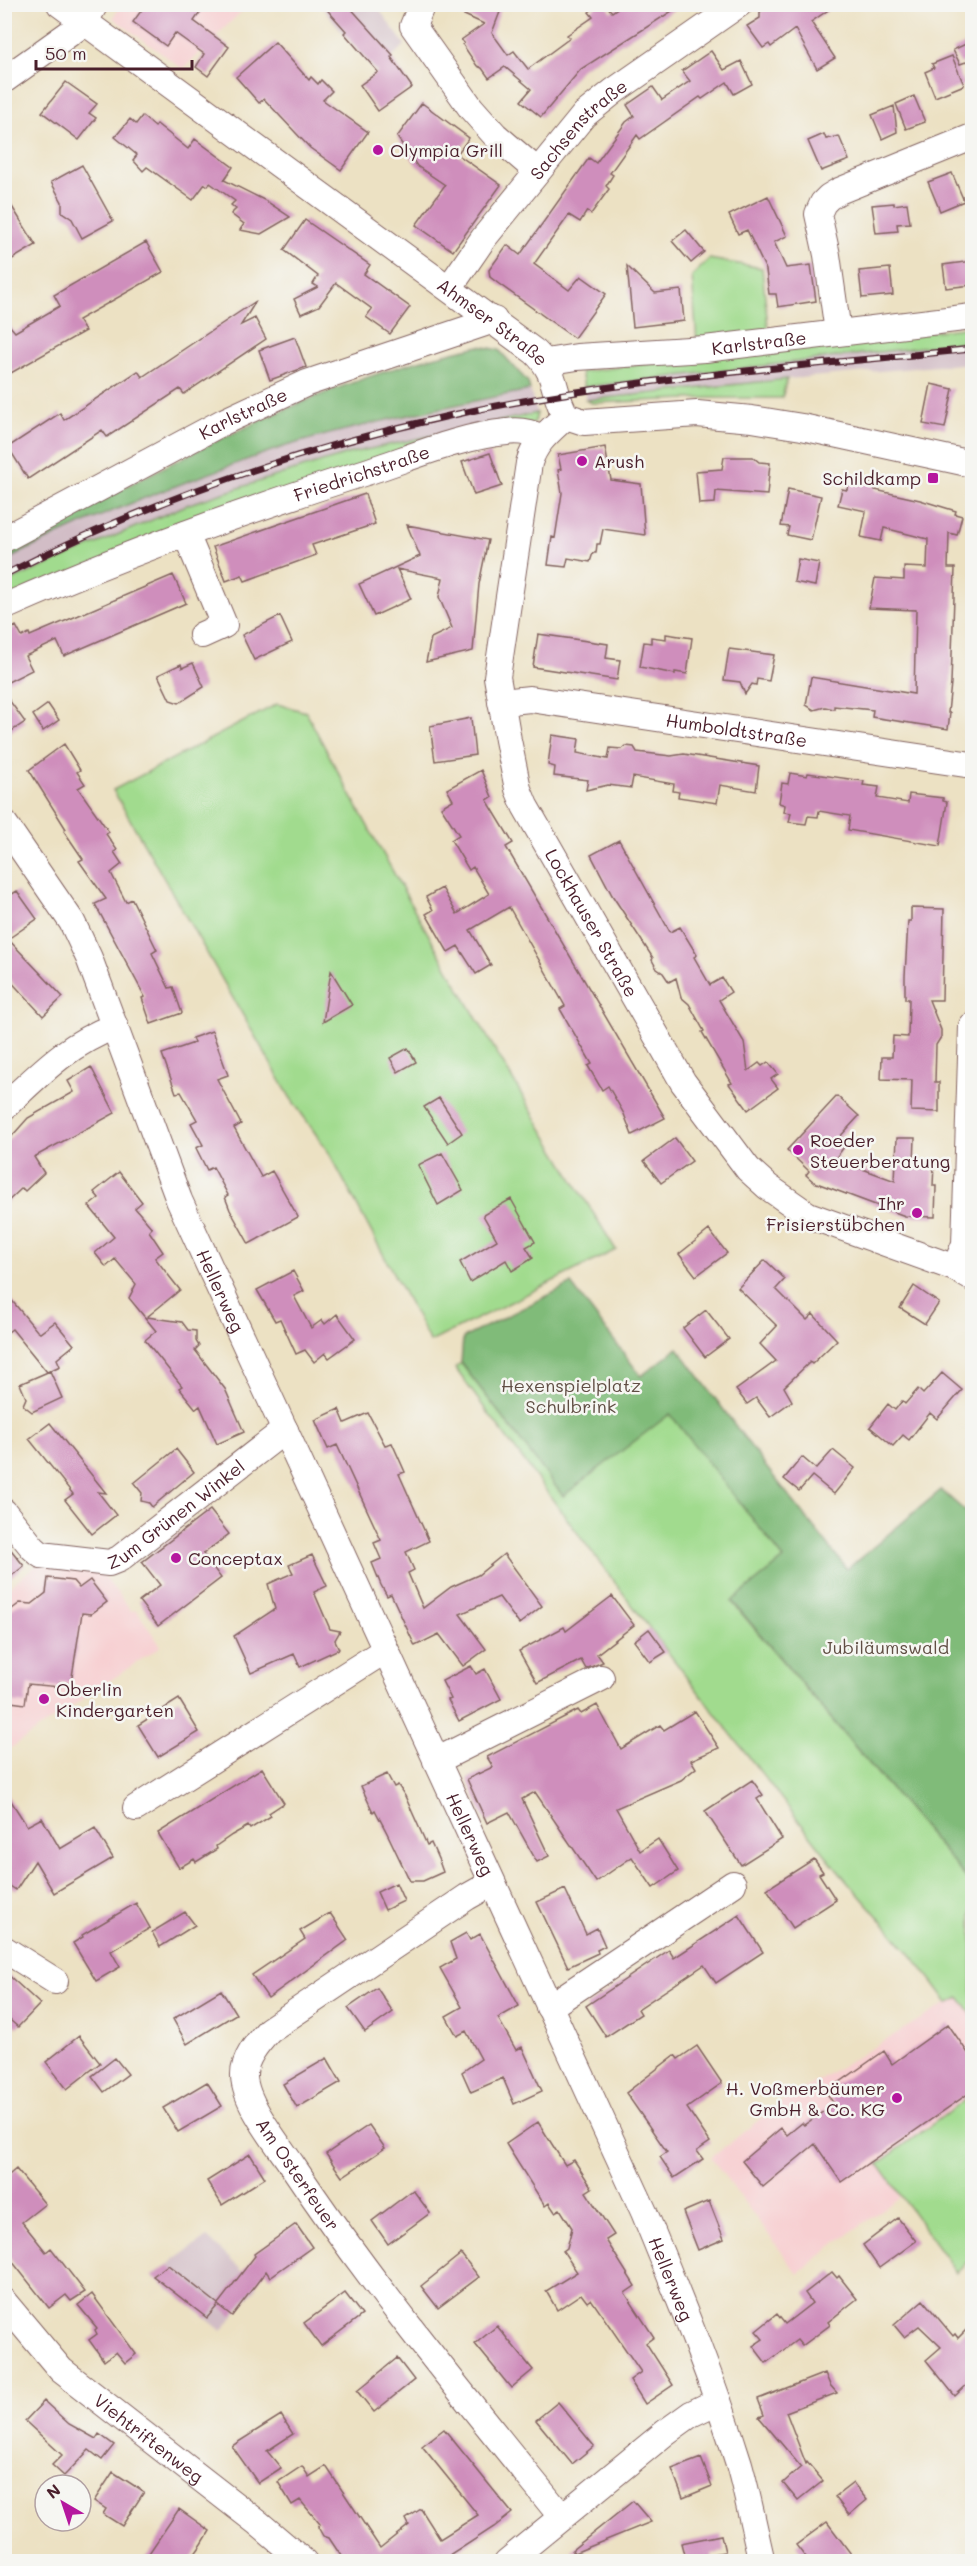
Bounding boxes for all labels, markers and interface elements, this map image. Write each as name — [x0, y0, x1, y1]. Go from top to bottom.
scale bar — [36, 33, 192, 71]
text: 50 m — [45, 41, 87, 65]
street label: Sachsenstraße — [524, 74, 632, 185]
place label: Olympia Grill — [390, 138, 503, 162]
marker: Olympia Grill — [371, 143, 385, 157]
street label: Ahmser Straße — [433, 272, 554, 371]
street label: Karlstraße — [710, 325, 808, 360]
street label: Karlstraße — [194, 382, 291, 445]
street label: Friedrichstraße — [290, 439, 433, 507]
place label: Arush — [594, 449, 644, 473]
marker: Arush — [575, 454, 589, 468]
place label: Schildkamp — [822, 466, 921, 490]
marker: Schildkamp — [926, 471, 940, 485]
street label: Humboldtstraße — [664, 707, 809, 752]
street label: Lockhauser Straße — [540, 844, 644, 1001]
place label: Roeder Steuerberatung — [810, 1128, 950, 1173]
marker: Roeder Steuerberatung — [791, 1143, 805, 1157]
place label: Ihr Frisierstübchen — [766, 1191, 905, 1236]
marker: Ihr Frisierstübchen — [910, 1206, 924, 1220]
street label: Hellerweg — [191, 1245, 250, 1336]
park label: Hexenspielplatz Schulbrink — [501, 1373, 641, 1418]
street label: Zum Grünen Winkel — [103, 1454, 249, 1575]
place label: Conceptax — [188, 1546, 283, 1570]
marker: Conceptax — [169, 1551, 183, 1565]
park label: Jubiläumswald — [823, 1635, 949, 1659]
place label: Oberlin Kindergarten — [56, 1677, 174, 1722]
marker: Oberlin Kindergarten — [37, 1692, 51, 1706]
street label: Hellerweg — [441, 1789, 500, 1880]
place label: H. Voßmerbäumer GmbH & Co. KG — [726, 2076, 885, 2121]
marker: H. Voßmerbäumer GmbH & Co. KG — [890, 2091, 904, 2105]
street label: Am Osterfeuer — [251, 2113, 346, 2235]
street label: Hellerweg — [643, 2233, 699, 2324]
street label: Viehtriftenweg — [89, 2388, 209, 2488]
north arrow — [33, 2473, 93, 2533]
text: N — [42, 2479, 65, 2503]

